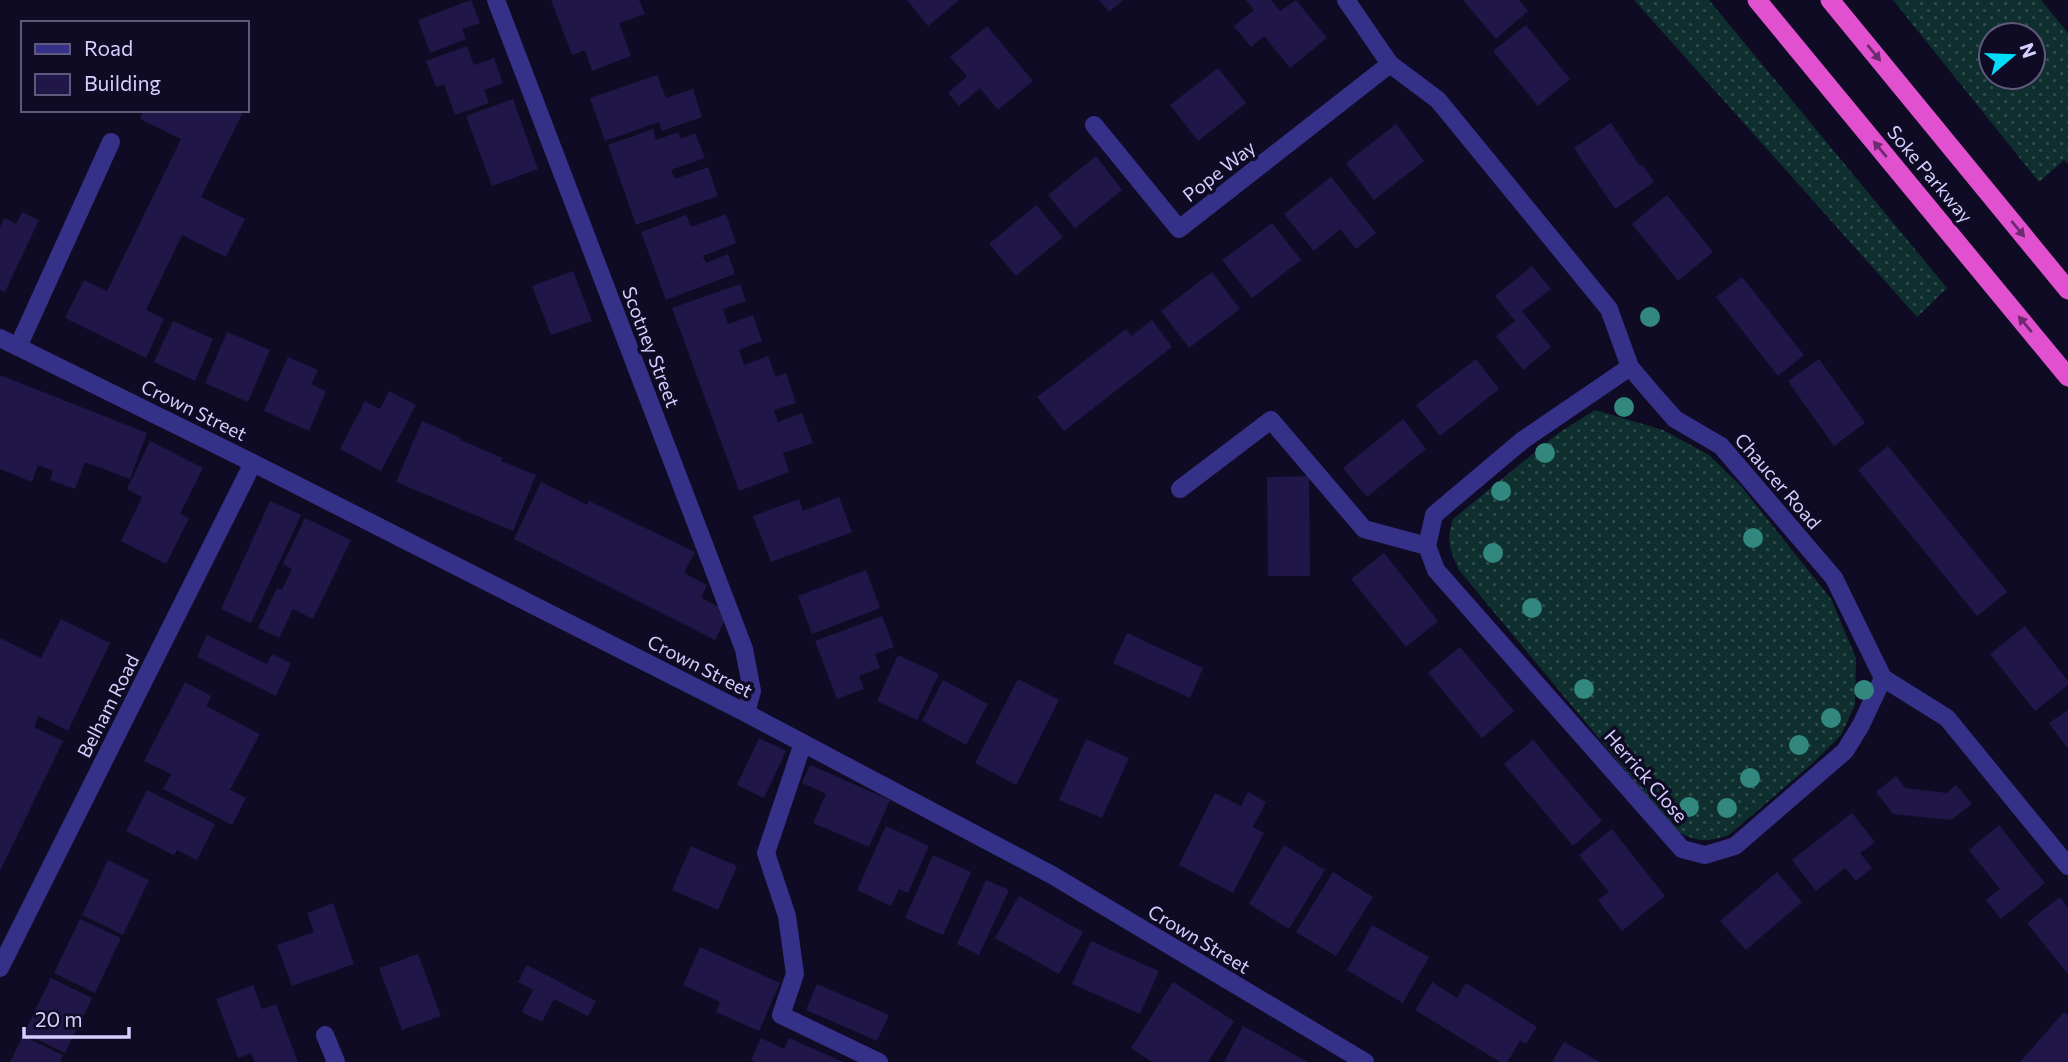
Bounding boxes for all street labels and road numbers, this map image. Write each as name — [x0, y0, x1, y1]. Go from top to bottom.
street label: Soke Parkway — [1883, 120, 1978, 227]
street label: Pope Way — [1178, 135, 1260, 206]
street label: Scotney Street — [618, 283, 685, 411]
street label: Crown Street — [138, 374, 251, 445]
street label: Chaucer Road — [1731, 428, 1826, 533]
street label: Crown Street — [644, 629, 757, 702]
street label: Belham Road — [72, 650, 143, 761]
street label: Herrick Close — [1600, 725, 1693, 827]
street label: Crown Street — [1144, 899, 1255, 978]

